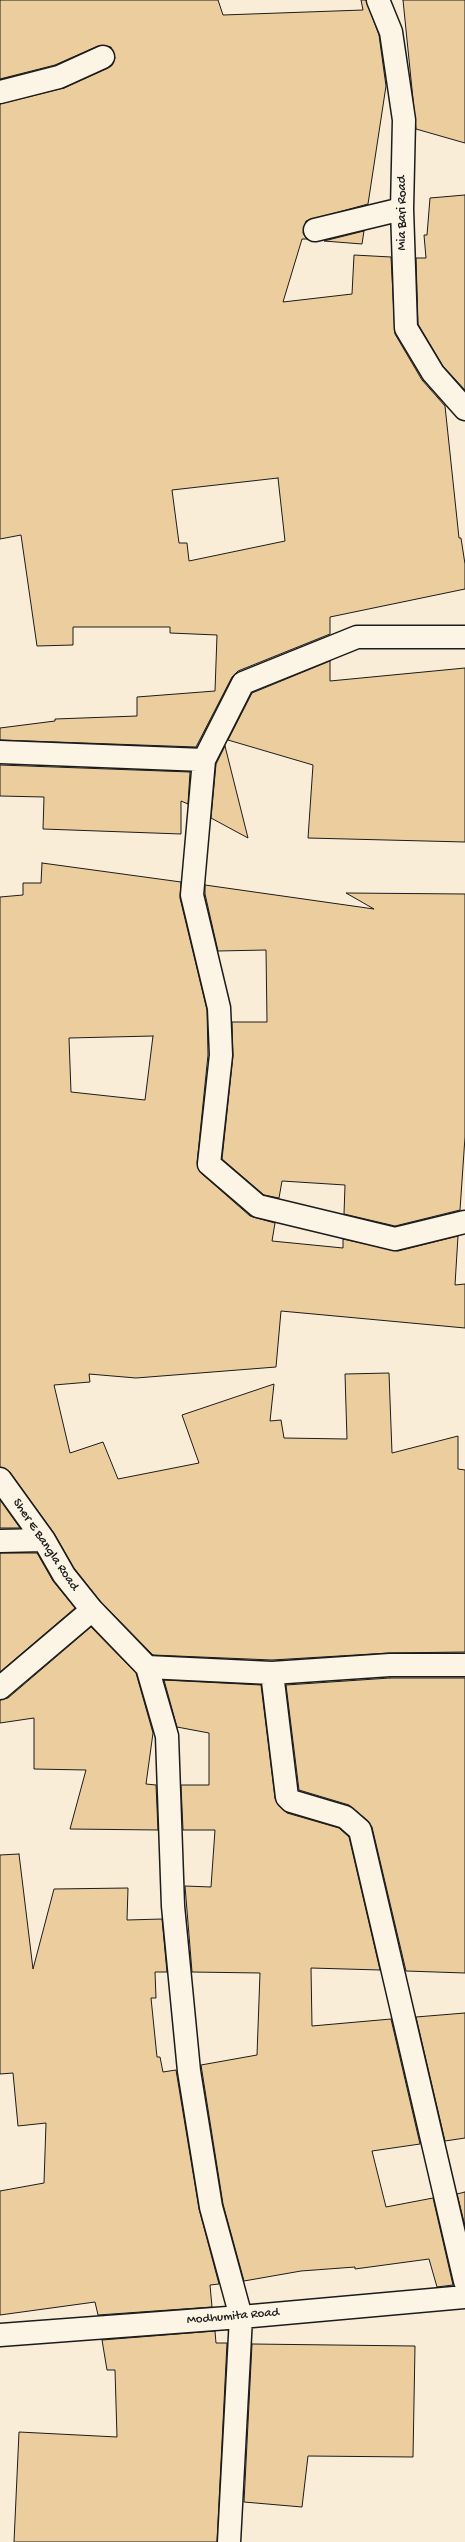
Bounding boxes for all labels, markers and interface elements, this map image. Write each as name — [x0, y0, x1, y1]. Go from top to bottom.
street label: Mia Bari Road — [395, 176, 411, 250]
street label: Sher E Bangla Road — [8, 1496, 82, 1594]
street label: Modhumita Road — [186, 2305, 280, 2329]

